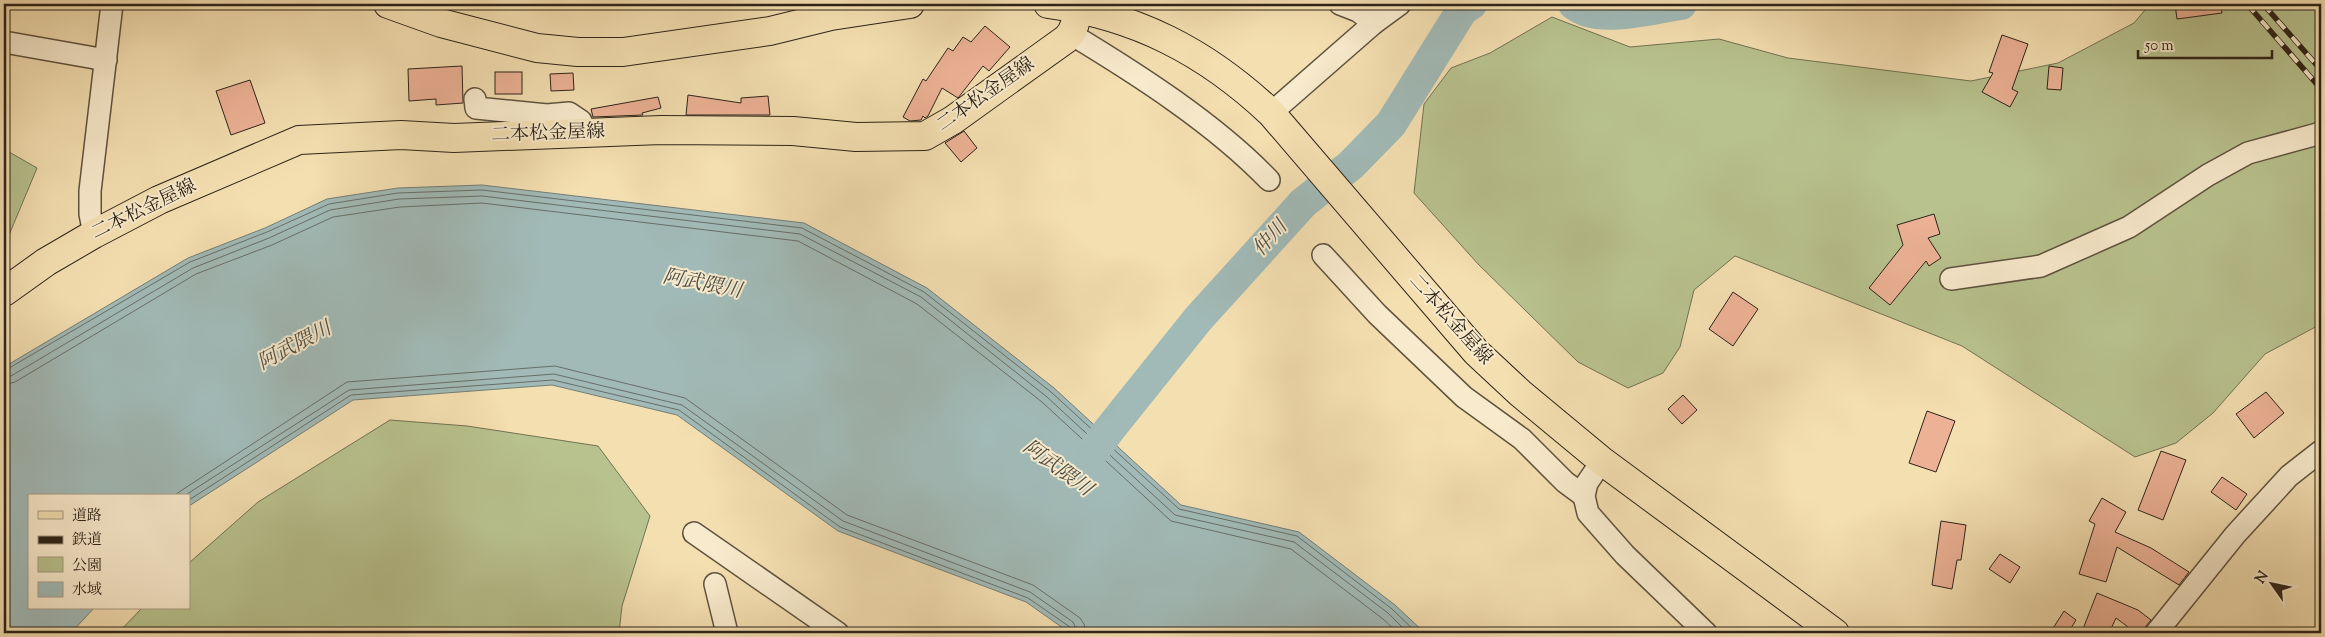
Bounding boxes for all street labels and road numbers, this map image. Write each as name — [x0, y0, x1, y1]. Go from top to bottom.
street label: 二本松金屋線 — [932, 51, 1040, 139]
street label: 二本松金屋線 — [491, 119, 605, 149]
street label: 二本松金屋線 — [87, 173, 201, 247]
street label: 二本松金屋線 — [1402, 269, 1498, 371]

